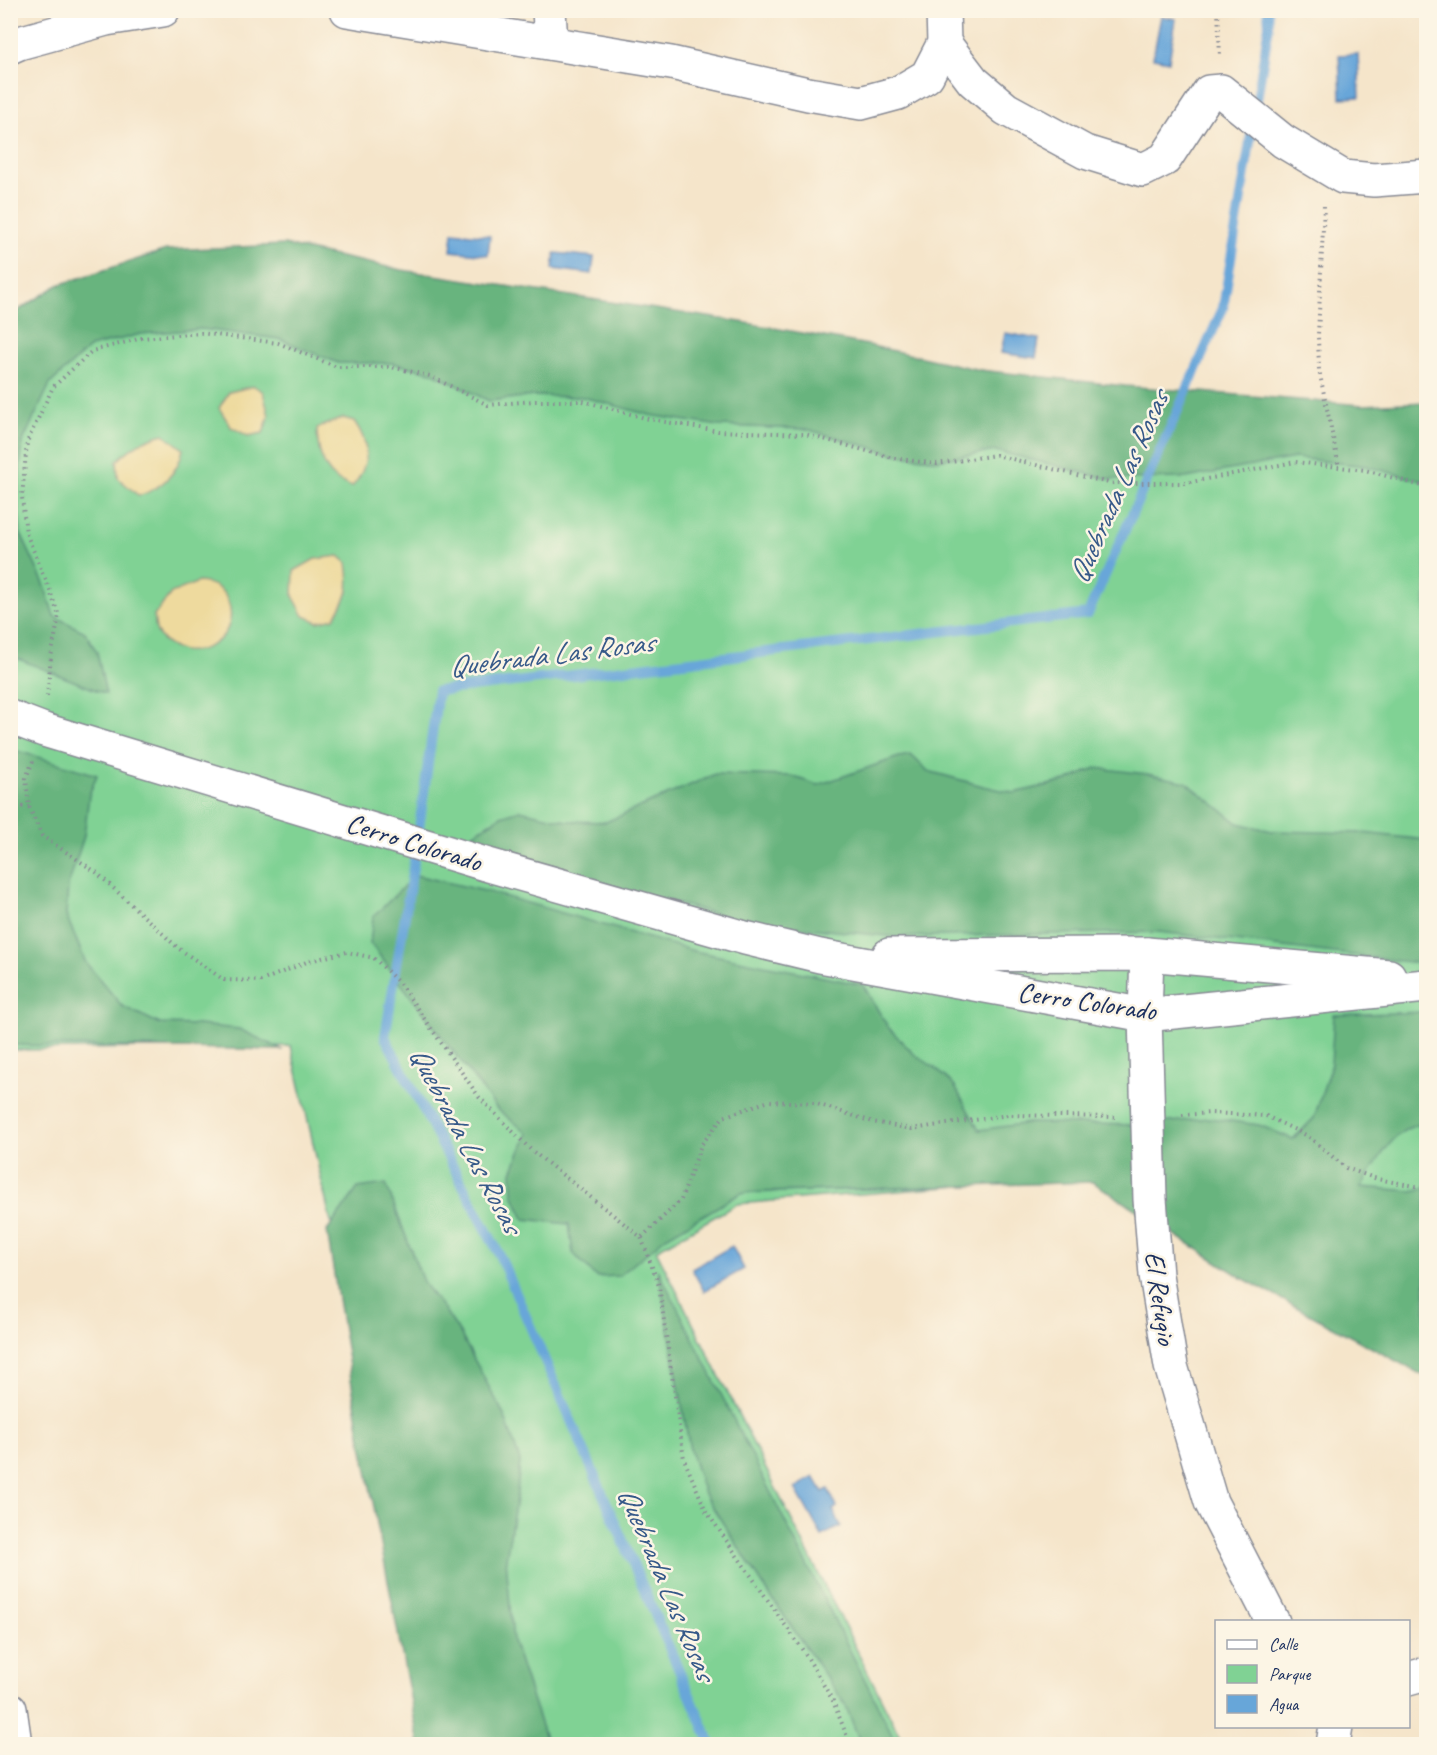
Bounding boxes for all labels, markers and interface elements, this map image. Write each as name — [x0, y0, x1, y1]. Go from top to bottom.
water label: Quebrada Las Rosas — [1059, 381, 1179, 589]
water label: Quebrada Las Rosas — [447, 622, 660, 685]
street label: Cerro Colorado — [342, 805, 488, 880]
street label: Cerro Colorado — [1016, 974, 1161, 1028]
water label: Quebrada Las Rosas — [401, 1039, 533, 1243]
street label: El Refugio — [1137, 1249, 1185, 1349]
water label: Quebrada Las Rosas — [609, 1481, 727, 1689]
legend — [1215, 1620, 1410, 1728]
text: Calle — [1269, 1633, 1298, 1655]
text: Parque — [1269, 1663, 1311, 1685]
text: Agua — [1269, 1693, 1300, 1715]

